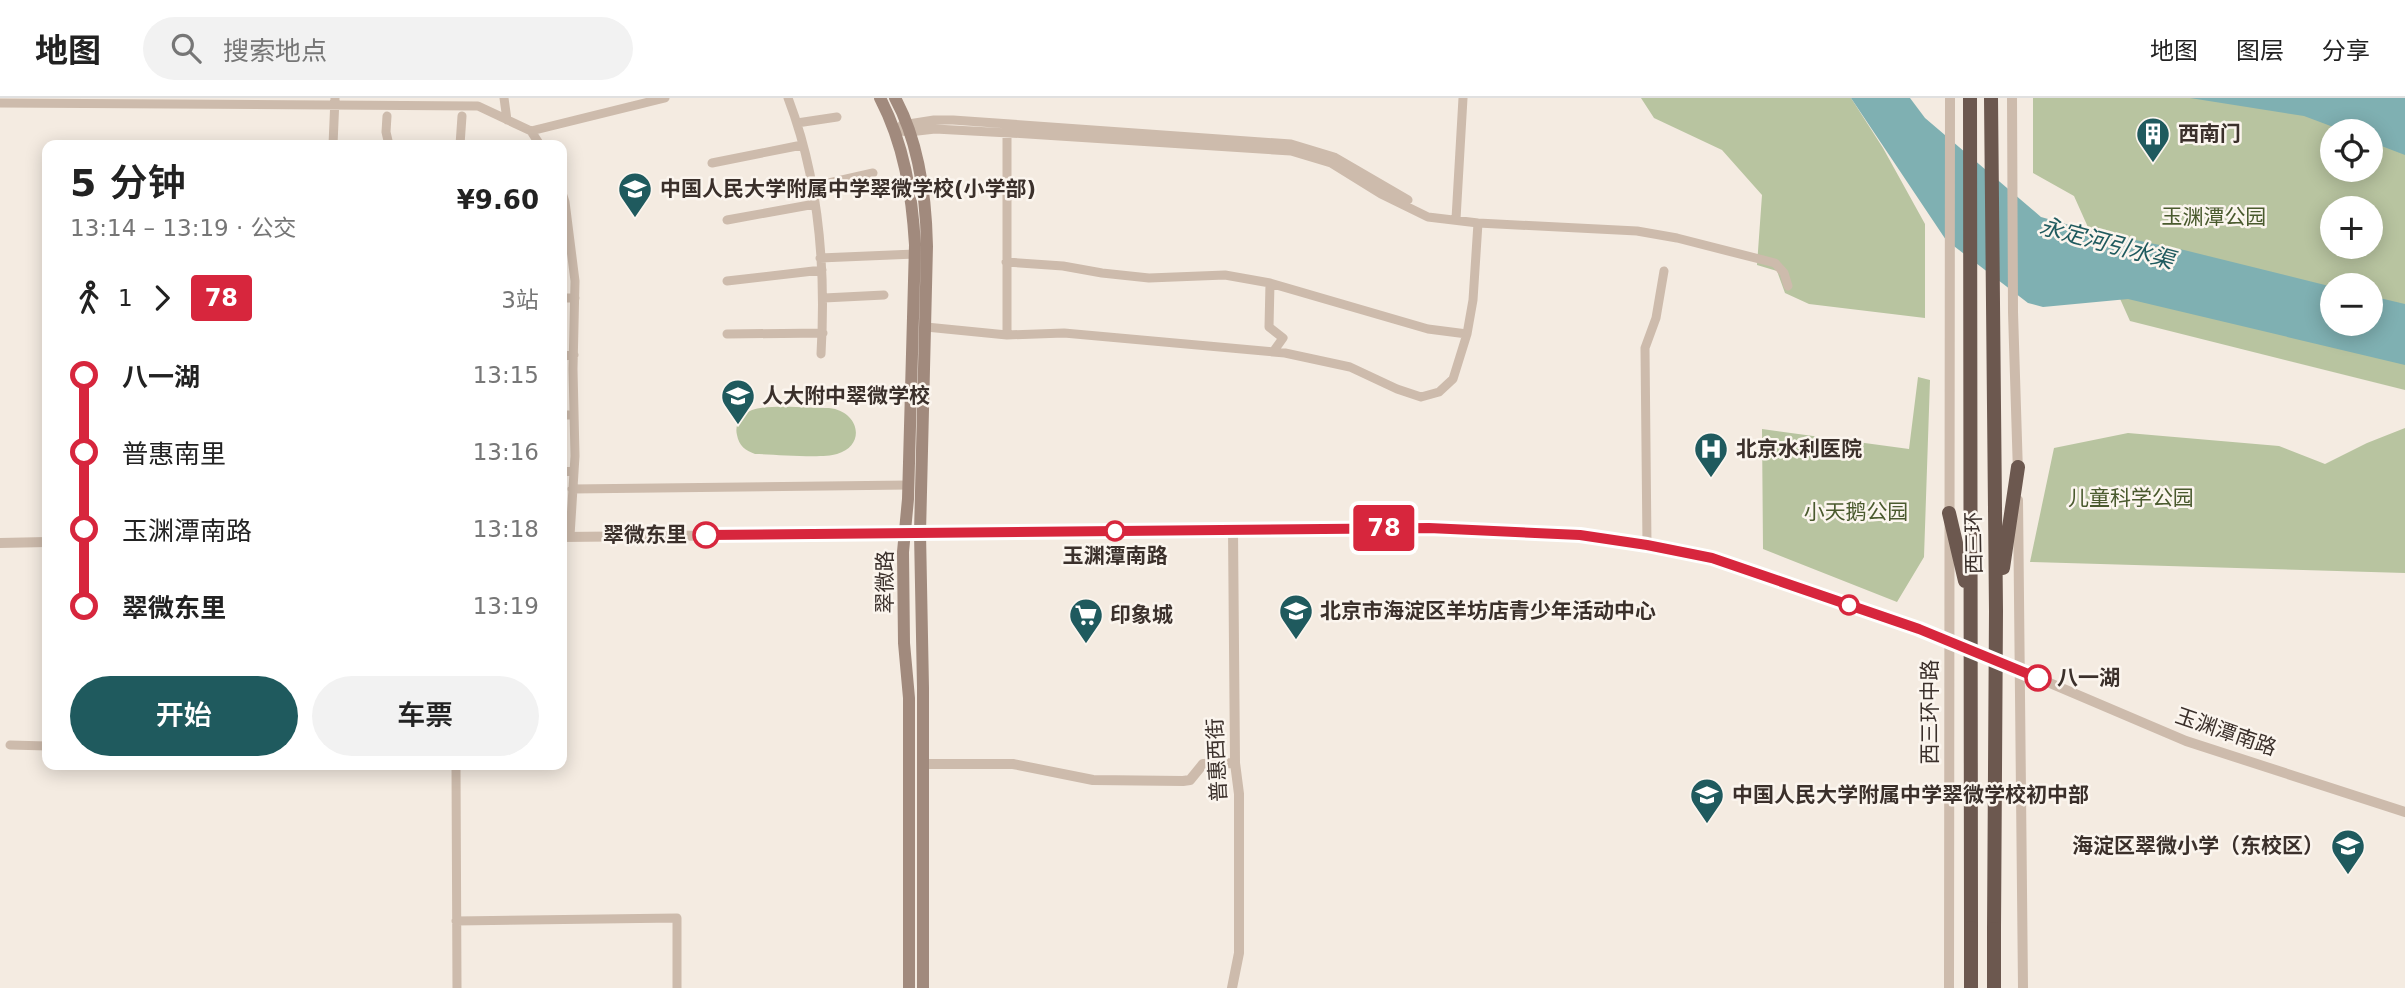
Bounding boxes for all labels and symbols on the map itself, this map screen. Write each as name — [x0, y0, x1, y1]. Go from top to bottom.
building icon: 西南门 — [2134, 115, 2172, 164]
place label: 西南门 — [2178, 122, 2241, 146]
school or university icon: 中国人民大学附属中学翠微学校(小学部) — [616, 170, 654, 219]
place label: 中国人民大学附属中学翠微学校(小学部) — [660, 177, 1036, 201]
park label: 玉渊潭公园 — [2162, 205, 2267, 229]
water label: 永定河引水渠 — [2037, 213, 2180, 274]
school or university icon: 人大附中翠微学校 — [719, 377, 757, 426]
place label: 人大附中翠微学校 — [762, 384, 930, 408]
hospital icon: 北京水利医院 — [1692, 430, 1730, 479]
place label: 北京水利医院 — [1736, 437, 1862, 461]
park label: 儿童科学公园 — [2068, 486, 2194, 510]
park label: 小天鹅公园 — [1804, 500, 1909, 524]
line badge: 78 — [1352, 505, 1416, 551]
street label: 西三环 — [1961, 511, 1987, 575]
marker: 玉渊潭南路 — [1105, 521, 1125, 541]
marker: 翠微东里 — [693, 522, 719, 548]
place label: 翠微东里 — [603, 523, 687, 547]
place label: 玉渊潭南路 — [1063, 544, 1168, 568]
street label: 翠微路 — [873, 551, 897, 614]
school or university icon: 北京市海淀区羊坊店青少年活动中心 — [1277, 592, 1315, 641]
unlabelled marker — [1839, 595, 1859, 615]
supermarket icon: 印象城 — [1067, 596, 1105, 645]
place label: 北京市海淀区羊坊店青少年活动中心 — [1320, 599, 1656, 623]
place label: 印象城 — [1110, 603, 1173, 627]
street label: 西三环中路 — [1918, 660, 1942, 765]
marker: 八一湖 — [2025, 665, 2051, 691]
place label: 八一湖 — [2057, 666, 2120, 690]
street label: 玉渊潭南路 — [2172, 704, 2280, 760]
street label: 普惠西街 — [1203, 717, 1231, 803]
school or university icon: 中国人民大学附属中学翠微学校初中部 — [1688, 776, 1726, 825]
place label: 中国人民大学附属中学翠微学校初中部 — [1732, 783, 2089, 807]
school or university icon: 海淀区翠微小学（东校区） — [2329, 827, 2367, 876]
place label: 海淀区翠微小学（东校区） — [2072, 834, 2324, 858]

